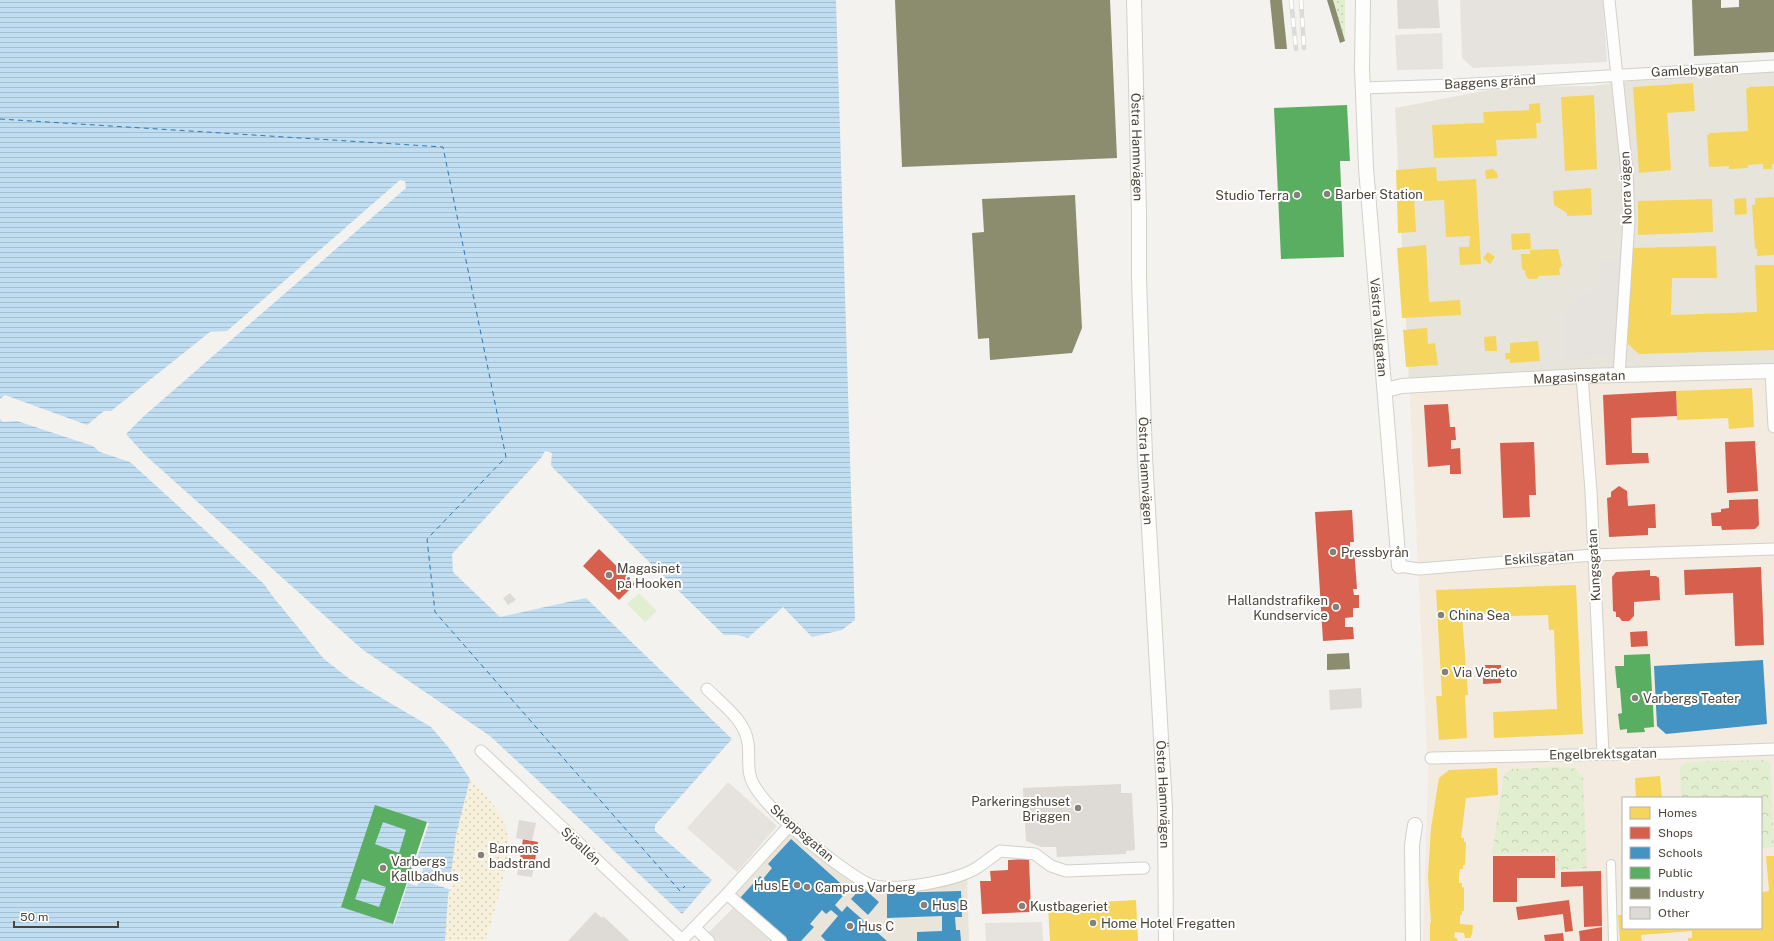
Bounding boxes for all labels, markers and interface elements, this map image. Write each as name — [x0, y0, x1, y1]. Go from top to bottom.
street label: Gamlebygatan — [1651, 60, 1739, 80]
street label: Baggens gränd — [1444, 72, 1536, 92]
street label: Östra Hamnvägen — [1129, 93, 1146, 201]
street label: Norra vägen — [1617, 151, 1635, 225]
place label: Barber Station — [1335, 187, 1423, 202]
place label: Studio Terra — [1215, 188, 1289, 203]
marker: Barber Station — [1322, 189, 1332, 199]
marker: Studio Terra — [1292, 190, 1302, 200]
street label: Västra Vallgatan — [1368, 277, 1391, 378]
street label: Magasinsgatan — [1533, 367, 1625, 386]
street label: Östra Hamnvägen — [1136, 416, 1156, 525]
street label: Kungsgatan — [1585, 528, 1603, 602]
place label: Pressbyrån — [1341, 545, 1409, 560]
marker: Pressbyrån — [1328, 547, 1338, 557]
street label: Eskilsgatan — [1504, 548, 1574, 568]
place label: Magasinet på Hooken — [617, 561, 681, 591]
marker: Magasinet på Hooken — [604, 570, 614, 580]
place label: Hallandstrafiken Kundservice — [1227, 593, 1328, 623]
marker: Hallandstrafiken Kundservice — [1331, 602, 1341, 612]
place label: China Sea — [1449, 608, 1510, 623]
marker: China Sea — [1436, 610, 1446, 620]
place label: Via Veneto — [1453, 665, 1517, 680]
marker: Via Veneto — [1440, 667, 1450, 677]
place label: Varbergs Teater — [1643, 691, 1739, 706]
marker: Varbergs Teater — [1630, 693, 1640, 703]
street label: Östra Hamnvägen — [1154, 740, 1173, 848]
street label: Engelbrektsgatan — [1549, 746, 1657, 762]
place label: Parkeringshuset Briggen — [971, 794, 1070, 824]
legend — [1622, 797, 1762, 929]
street label: Skeppsgatan — [767, 801, 837, 865]
marker: Parkeringshuset Briggen — [1073, 803, 1083, 813]
text: Homes — [1658, 806, 1697, 820]
street label: Sjöallén — [558, 824, 604, 868]
text: Shops — [1658, 826, 1693, 840]
place label: Barnens badstrand — [489, 841, 550, 871]
text: Schools — [1658, 846, 1703, 860]
marker: Barnens badstrand — [476, 850, 486, 860]
place label: Varbergs Kallbadhus — [391, 854, 459, 884]
marker: Varbergs Kallbadhus — [378, 863, 388, 873]
text: Public — [1658, 866, 1693, 880]
place label: Hus E — [754, 878, 789, 893]
marker: Hus E — [792, 880, 802, 890]
place label: Campus Varberg — [815, 880, 915, 895]
marker: Campus Varberg — [802, 882, 812, 892]
text: Industry — [1658, 886, 1705, 900]
place label: Hus B — [932, 898, 968, 913]
place label: Kustbageriet — [1030, 899, 1108, 914]
marker: Hus B — [919, 900, 929, 910]
marker: Kustbageriet — [1017, 901, 1027, 911]
scale bar — [14, 903, 118, 929]
text: Other — [1658, 906, 1690, 920]
text: 50 m — [20, 910, 48, 924]
place label: Home Hotel Fregatten — [1101, 916, 1235, 931]
marker: Home Hotel Fregatten — [1088, 918, 1098, 928]
place label: Hus C — [858, 919, 894, 934]
marker: Hus C — [845, 921, 855, 931]

